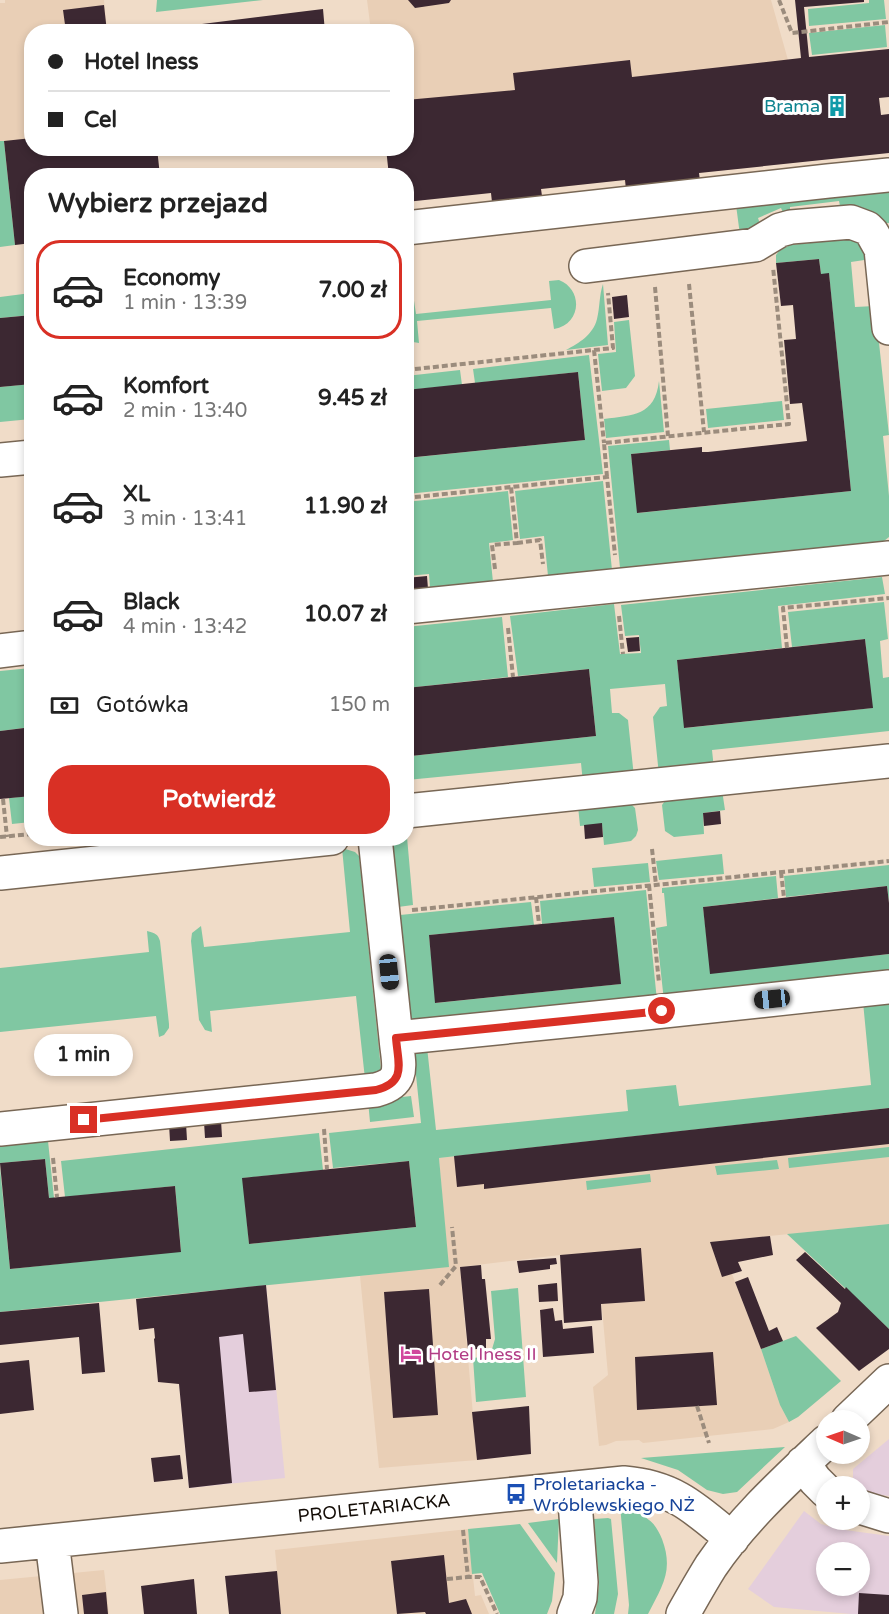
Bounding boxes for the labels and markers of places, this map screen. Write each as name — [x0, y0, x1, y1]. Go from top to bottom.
building icon: Brama — [825, 94, 849, 118]
place label: Brama — [764, 95, 820, 117]
hotel icon: Hotel Iness II — [399, 1342, 423, 1366]
place label: Hotel Iness II — [428, 1343, 537, 1365]
place label: Proletariacka - Wróblewskiego NŻ — [533, 1473, 695, 1516]
bus stop icon: Proletariacka - Wróblewskiego NŻ — [504, 1482, 528, 1506]

